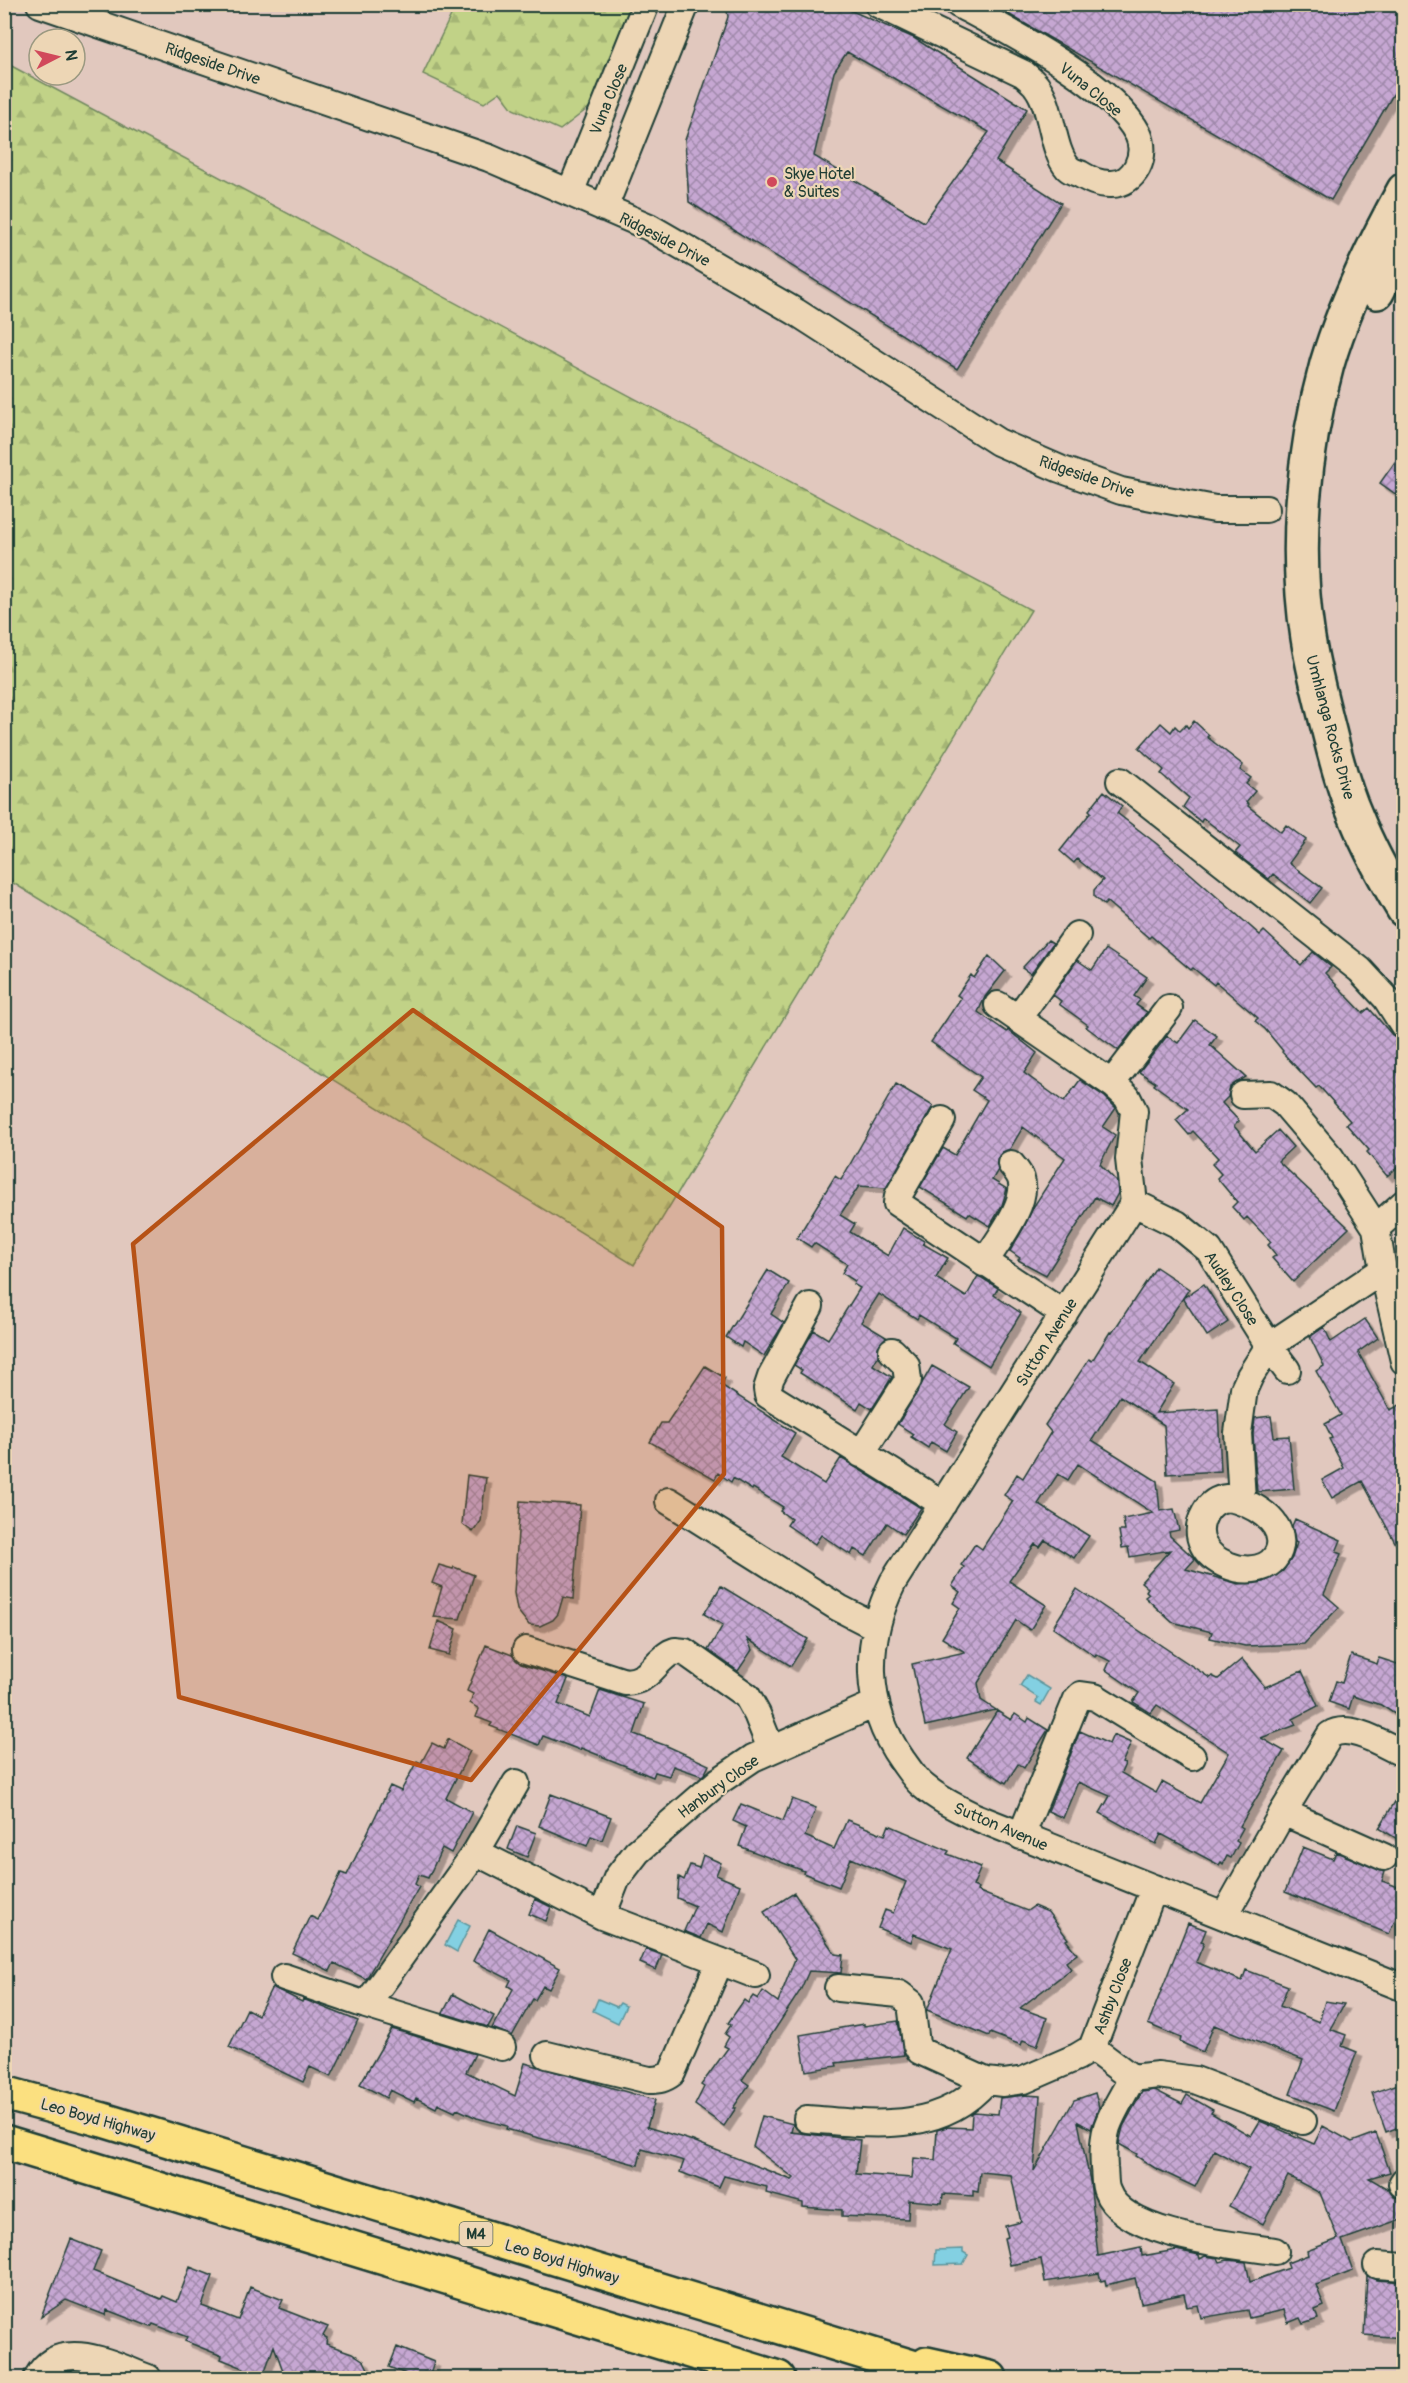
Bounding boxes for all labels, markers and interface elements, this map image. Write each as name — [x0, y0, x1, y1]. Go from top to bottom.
north arrow — [27, 27, 87, 87]
street label: Ridgeside Drive — [162, 38, 263, 90]
text: N — [60, 49, 82, 62]
street label: Vuna Close — [1055, 58, 1126, 121]
street label: Vuna Close — [586, 61, 632, 138]
place label: Skye Hotel & Suites — [784, 164, 855, 202]
marker: Skye Hotel & Suites — [765, 175, 779, 189]
street label: Ridgeside Drive — [616, 208, 713, 271]
street label: Ridgeside Drive — [1036, 451, 1137, 503]
street label: Umhlanga Rocks Drive — [1301, 653, 1359, 802]
street label: Audley Close — [1200, 1247, 1263, 1330]
street label: Sutton Avenue — [1012, 1295, 1082, 1390]
street label: Hanbury Close — [674, 1751, 763, 1823]
street label: Sutton Avenue — [950, 1798, 1051, 1856]
street label: Ashby Close — [1089, 1955, 1137, 2038]
street label: Leo Boyd Highway — [38, 2094, 158, 2146]
road number: M4 — [460, 2222, 492, 2246]
street label: Leo Boyd Highway — [502, 2235, 621, 2289]

